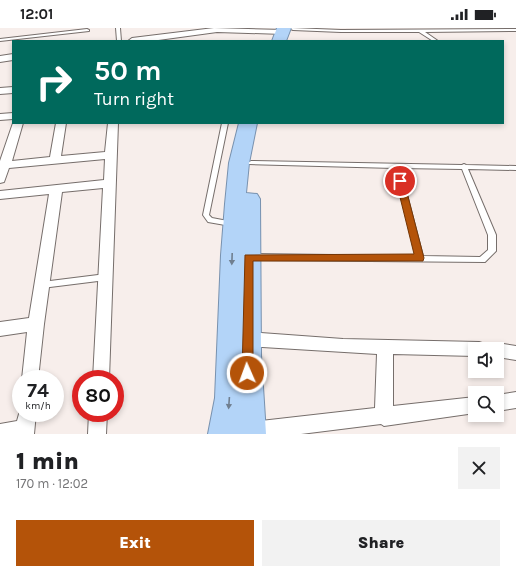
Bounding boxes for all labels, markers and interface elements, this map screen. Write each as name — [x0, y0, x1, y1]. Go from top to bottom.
text: 12:01 — [20, 5, 53, 23]
text: 50 m — [94, 54, 162, 87]
icon: right — [28, 56, 80, 108]
text: Turn right — [94, 88, 174, 110]
pin — [383, 164, 417, 198]
icon: arrive — [389, 170, 411, 192]
one-way arrow — [229, 253, 235, 266]
map controls — [468, 342, 504, 422]
button: sound — [468, 342, 504, 378]
position arrow — [226, 352, 268, 394]
speed limit sign: 80 — [72, 370, 124, 422]
text: 74 — [27, 379, 49, 402]
button: search — [468, 386, 504, 422]
one-way arrow — [225, 397, 232, 409]
text: km/h — [25, 400, 51, 412]
text: 1 min — [16, 447, 79, 475]
button: close — [458, 447, 500, 489]
text: 170 m · 12:02 — [16, 476, 88, 491]
button: Exit — [16, 520, 254, 566]
button: Share — [262, 520, 500, 566]

